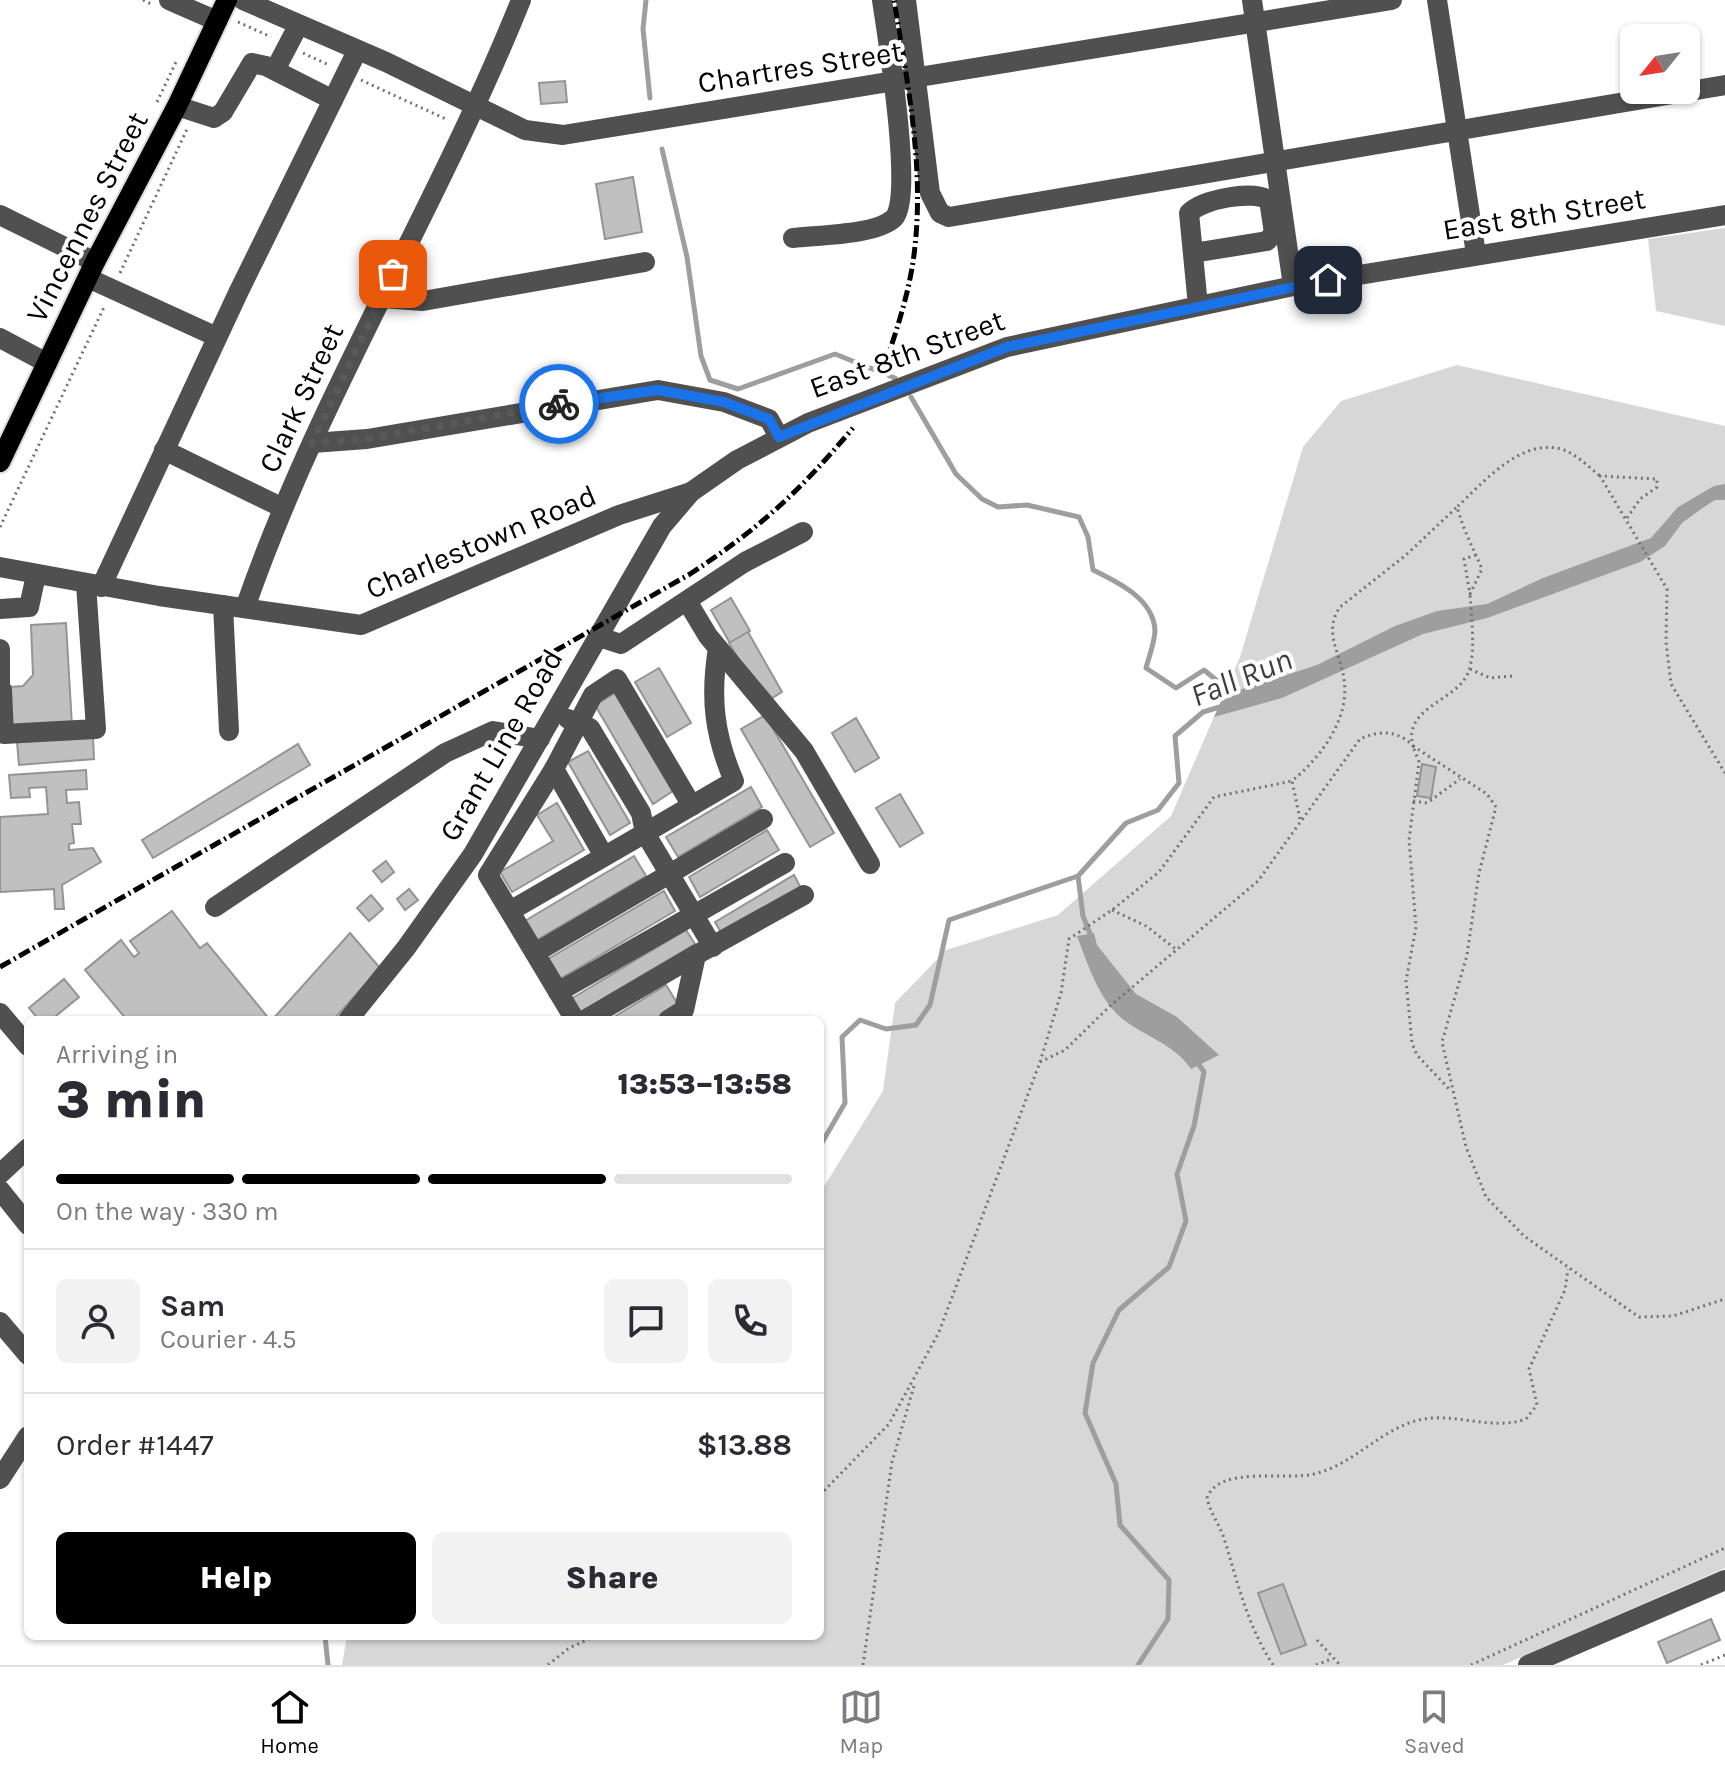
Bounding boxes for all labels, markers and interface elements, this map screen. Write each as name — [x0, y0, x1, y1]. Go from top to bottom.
north arrow — [1620, 24, 1700, 104]
map controls — [1620, 24, 1700, 104]
street label: Chartres Street — [695, 33, 905, 101]
street label: Vincennes Street — [18, 106, 156, 328]
street label: East 8th Street — [1440, 180, 1648, 248]
pin — [359, 240, 427, 308]
pin — [1294, 246, 1362, 314]
icon: bag — [371, 252, 415, 296]
icon: home — [1306, 258, 1350, 302]
street label: East 8th Street — [805, 302, 1009, 406]
street label: Clark Street — [251, 318, 351, 478]
courier — [519, 364, 599, 444]
icon: bike — [537, 382, 581, 426]
street label: Charlestown Road — [360, 477, 602, 607]
water label: Fall Run — [1185, 640, 1297, 714]
street label: Grant Line Road — [431, 643, 571, 847]
text: Arriving in — [56, 1039, 178, 1070]
text: 13:53–13:58 — [618, 1066, 792, 1102]
text: 3 min — [56, 1069, 206, 1130]
text: On the way · 330 m — [56, 1196, 279, 1227]
button: person — [56, 1279, 140, 1363]
button: chat — [604, 1279, 688, 1363]
button: phone — [708, 1279, 792, 1363]
text: Sam — [160, 1288, 225, 1324]
text: Courier · 4.5 — [160, 1324, 297, 1355]
text: Order #1447 — [56, 1427, 214, 1463]
text: $13.88 — [697, 1427, 792, 1463]
button: Help — [56, 1532, 416, 1624]
button: Share — [432, 1532, 792, 1624]
tab: Home — [260, 1685, 319, 1759]
tab: Map — [839, 1685, 883, 1759]
tab: Saved — [1404, 1685, 1465, 1759]

